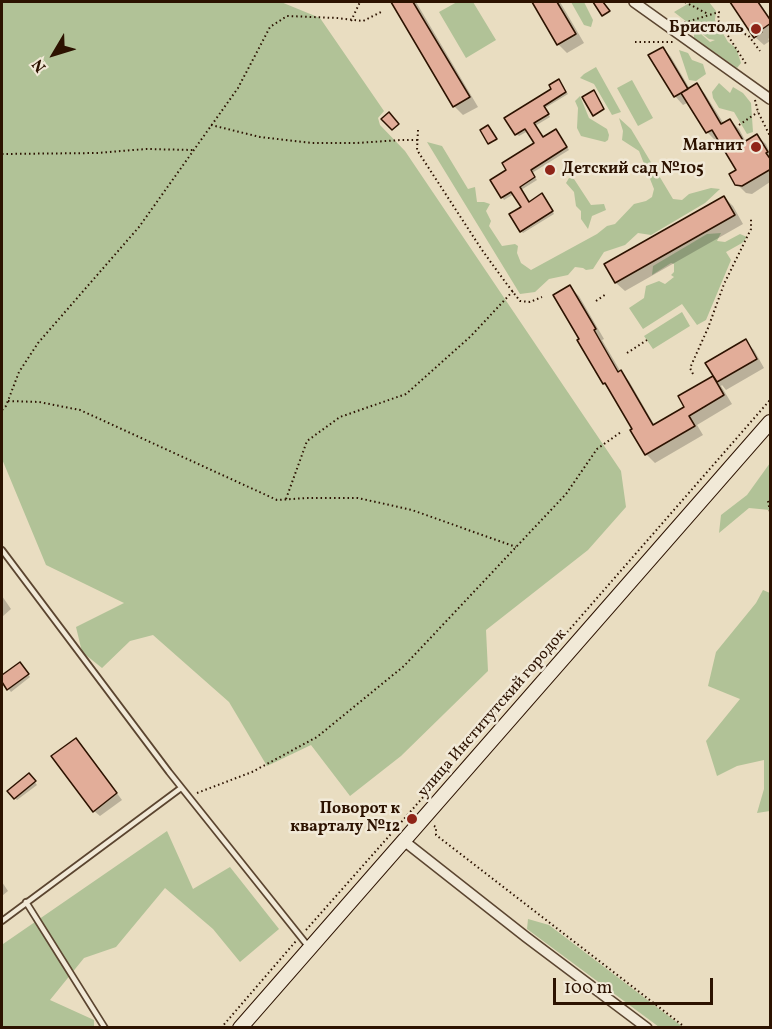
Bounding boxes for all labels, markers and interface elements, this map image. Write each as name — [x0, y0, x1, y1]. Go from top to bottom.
place label: Бристоль — [669, 19, 744, 39]
marker: Бристоль — [749, 22, 763, 36]
north arrow — [24, 24, 84, 84]
text: N — [28, 54, 52, 76]
place label: Магнит — [683, 137, 744, 157]
marker: Магнит — [749, 140, 763, 154]
place label: Детский сад №105 — [562, 160, 704, 180]
marker: Детский сад №105 — [543, 163, 557, 177]
street label: улица Институтский городок — [415, 626, 571, 802]
place label: Поворот к кварталу №12 — [290, 800, 400, 838]
marker: Поворот к кварталу №12 — [405, 812, 419, 826]
scale bar — [556, 966, 716, 1004]
text: 100 m — [564, 976, 613, 1001]

